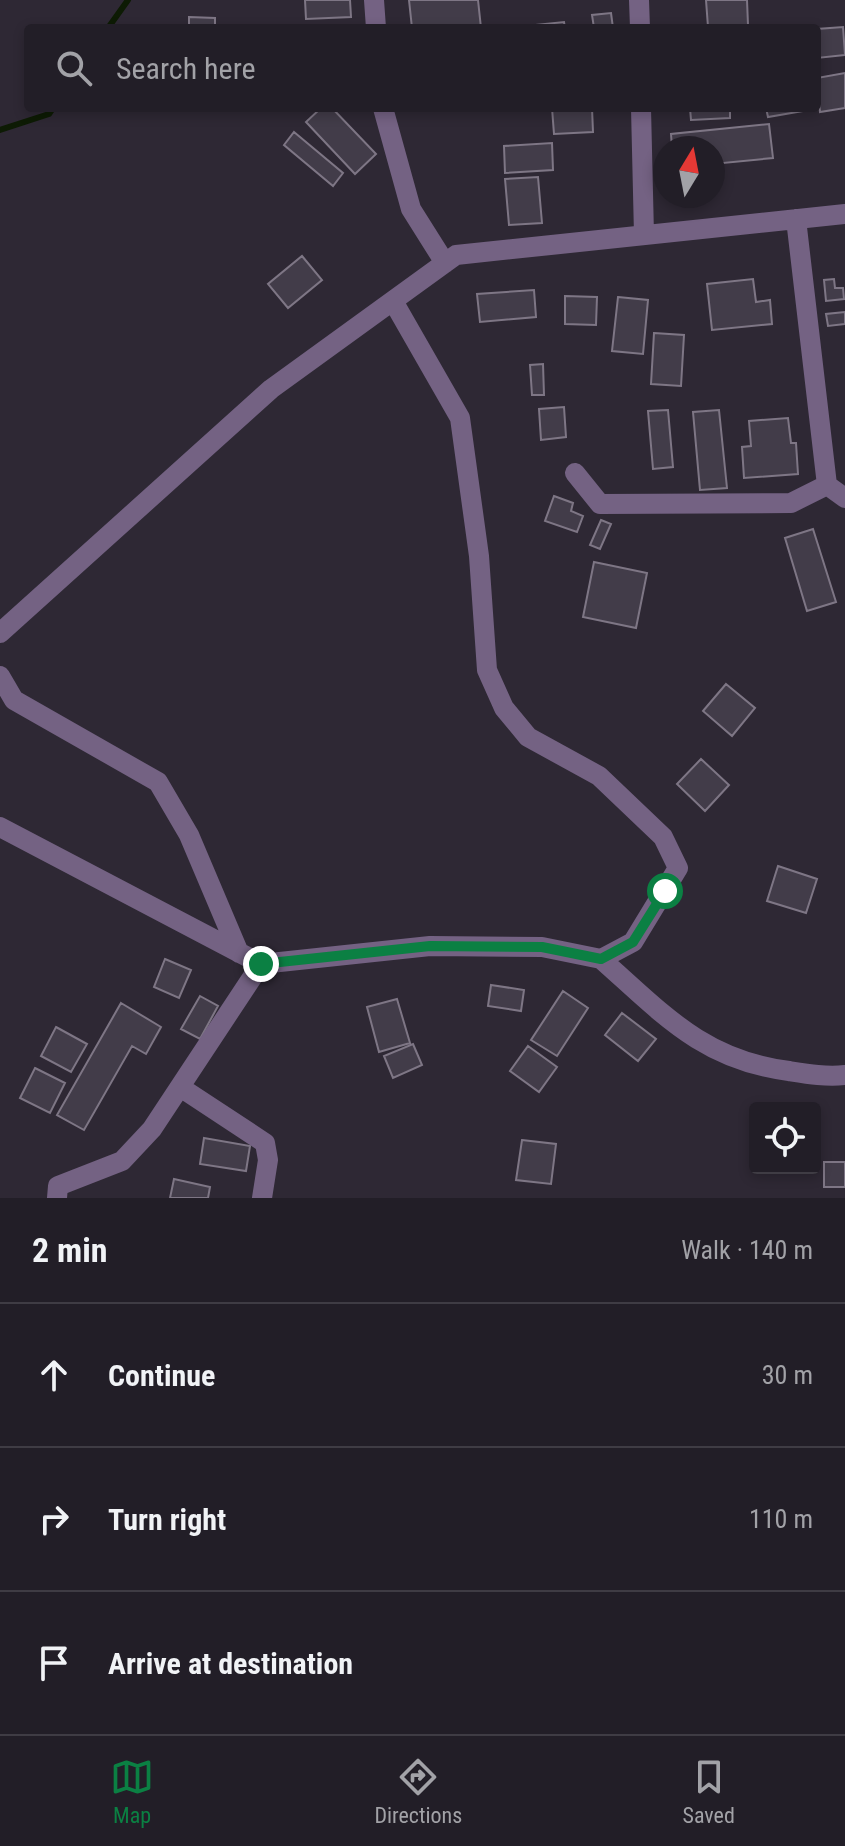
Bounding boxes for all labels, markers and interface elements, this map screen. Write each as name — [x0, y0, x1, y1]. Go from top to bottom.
search box — [24, 24, 821, 112]
icon: search — [52, 46, 96, 90]
text: Search here — [116, 51, 256, 86]
north arrow — [653, 136, 725, 208]
route start — [647, 873, 683, 909]
route end — [243, 946, 279, 982]
map controls — [749, 1102, 821, 1174]
button: locate — [749, 1102, 821, 1174]
text: 2 min — [32, 1230, 108, 1270]
text: Walk · 140 m — [681, 1235, 813, 1265]
icon: ahead — [32, 1353, 76, 1397]
text: Continue — [108, 1358, 215, 1393]
text: 30 m — [762, 1360, 813, 1390]
icon: right — [32, 1497, 76, 1541]
text: Turn right — [108, 1502, 226, 1537]
text: 110 m — [749, 1504, 813, 1534]
icon: arrive — [32, 1641, 76, 1685]
text: Arrive at destination — [108, 1646, 353, 1681]
tab: Map — [110, 1755, 154, 1828]
tab: Directions — [374, 1755, 462, 1828]
tab: Saved — [683, 1755, 735, 1828]

